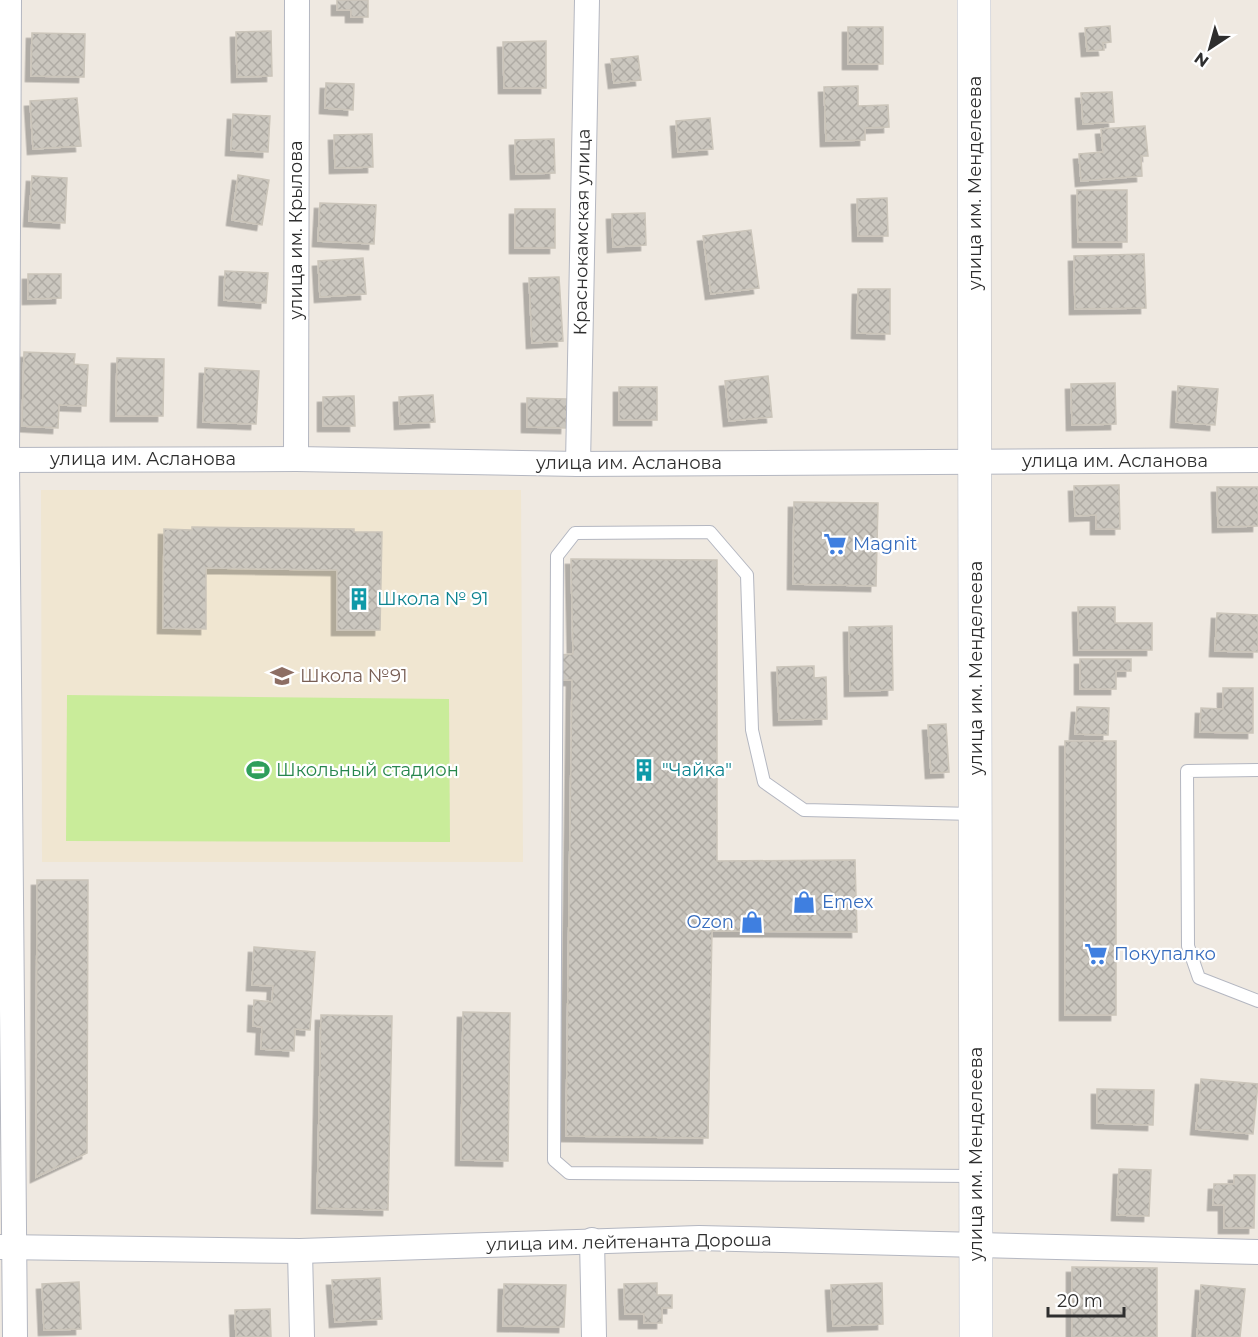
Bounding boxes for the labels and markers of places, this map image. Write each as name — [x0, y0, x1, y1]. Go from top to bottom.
supermarket icon: Magnit — [822, 531, 848, 557]
place label: Magnit — [853, 533, 917, 555]
building icon: Школа № 91 — [346, 586, 372, 612]
place label: Школа № 91 — [377, 588, 489, 610]
school or university icon: Школа №91 — [269, 663, 295, 689]
place label: Школа №91 — [300, 665, 408, 687]
sports icon: Школьный стадион — [245, 757, 271, 783]
building icon: "Чайка" — [631, 757, 657, 783]
place label: Школьный стадион — [276, 759, 459, 781]
place label: "Чайка" — [662, 759, 732, 781]
shop icon: Emex — [791, 889, 817, 915]
place label: Emex — [822, 891, 874, 913]
shop icon: Ozon — [739, 909, 765, 935]
place label: Ozon — [686, 911, 734, 933]
supermarket icon: Покупалко — [1083, 941, 1109, 967]
place label: Покупалко — [1114, 943, 1216, 965]

